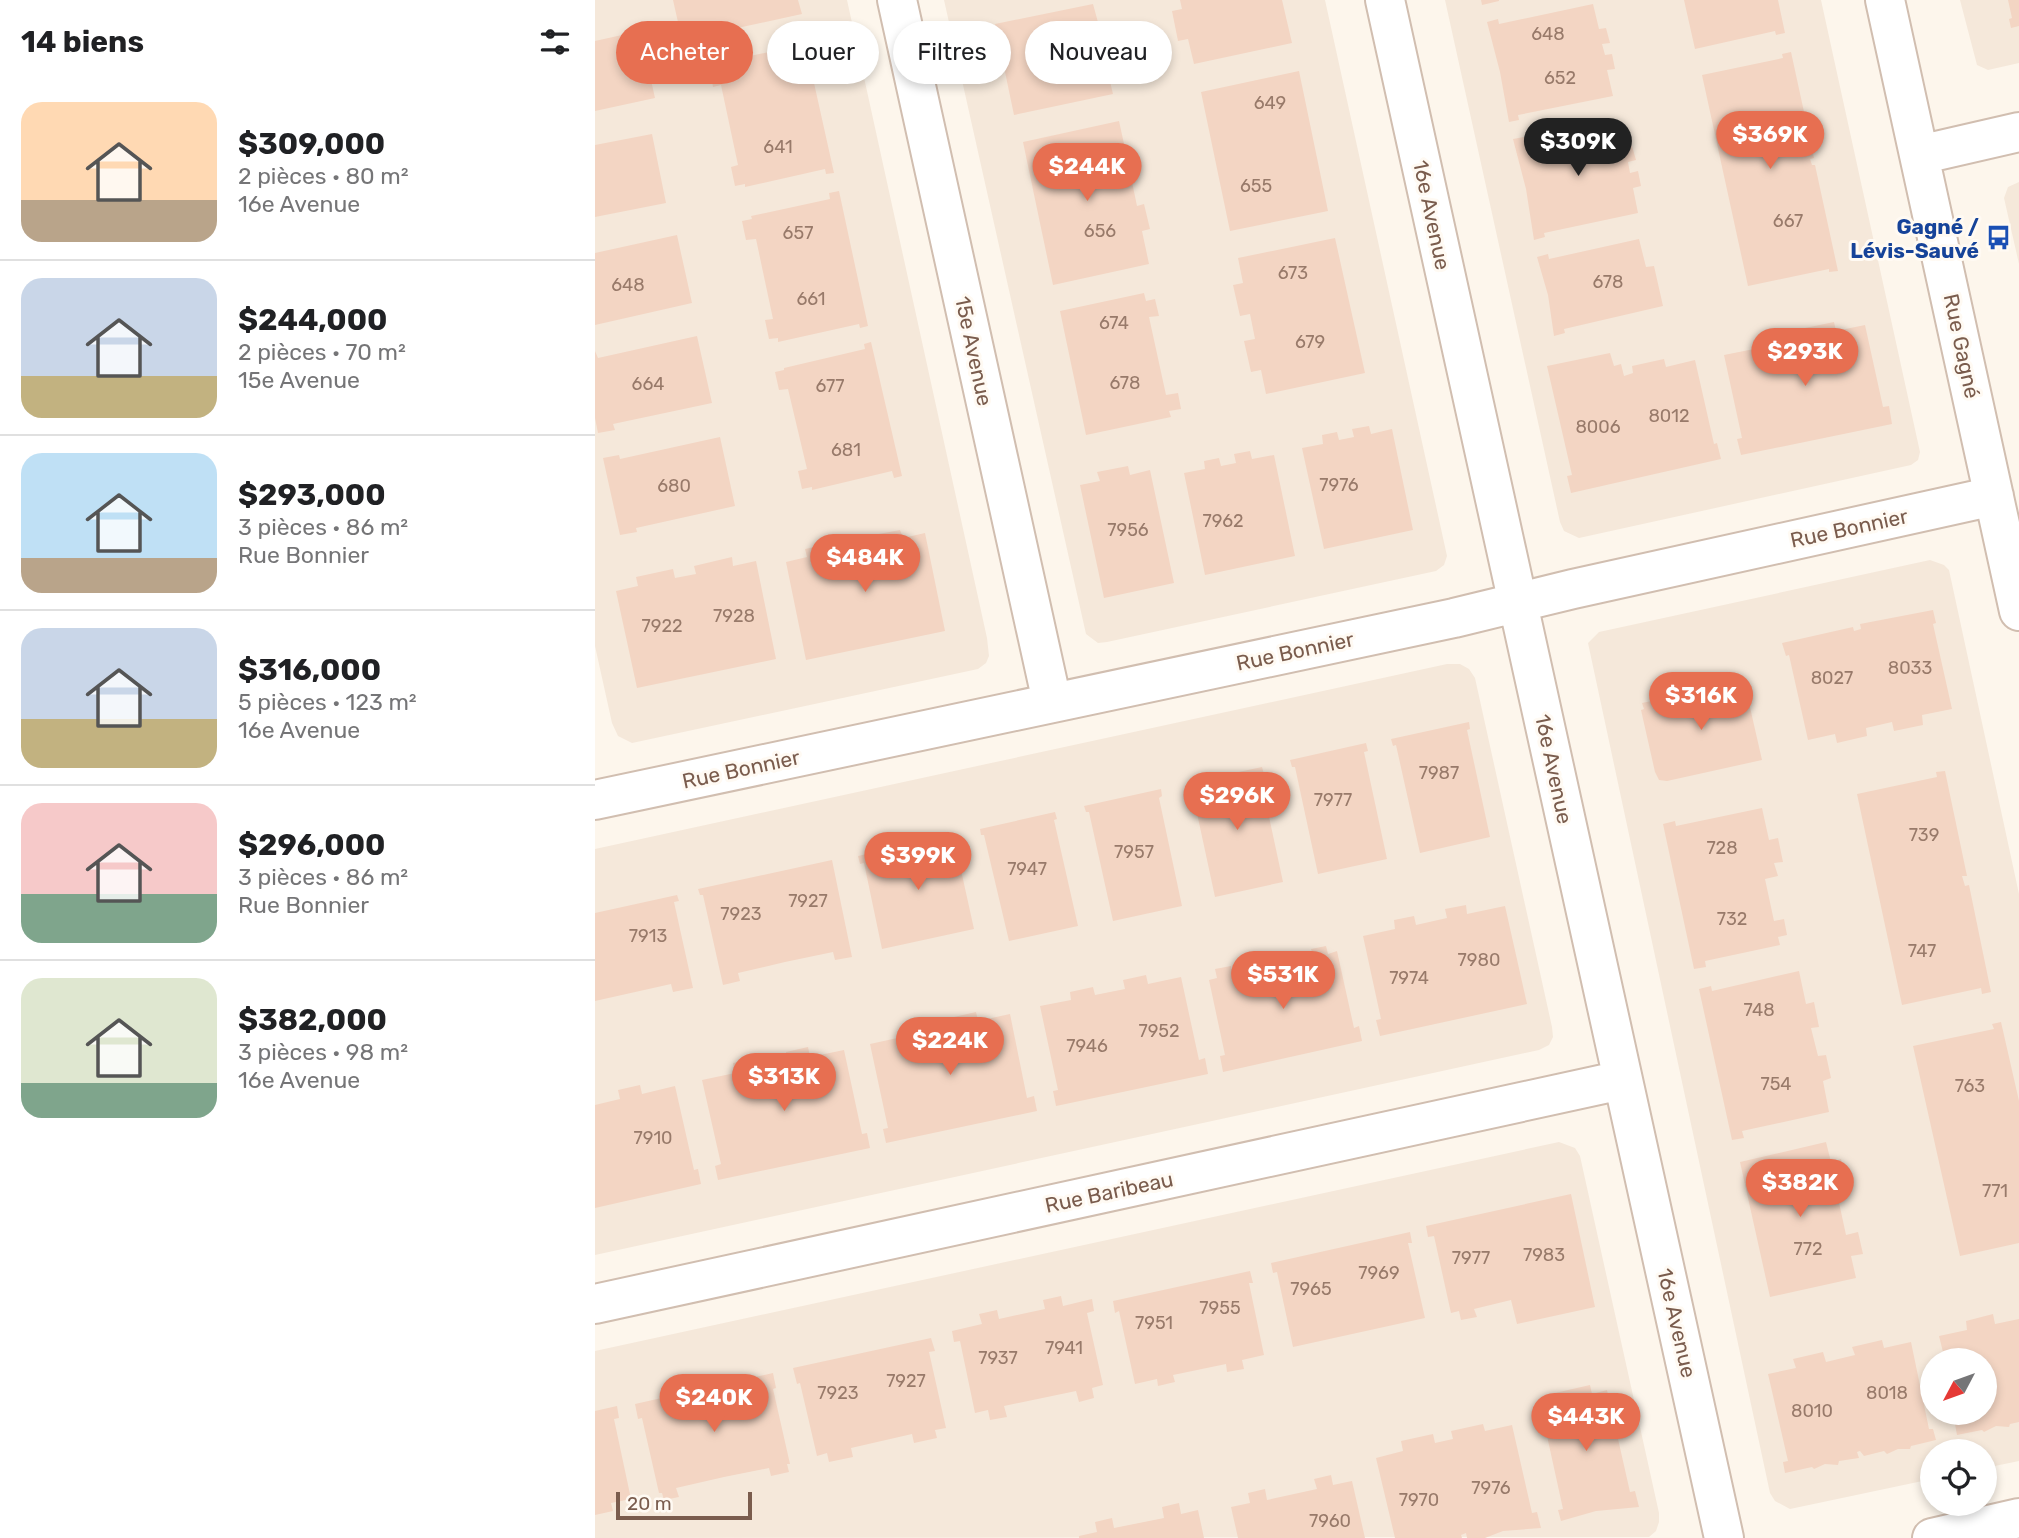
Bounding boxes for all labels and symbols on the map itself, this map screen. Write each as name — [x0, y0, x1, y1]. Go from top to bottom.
house number: 648 — [1531, 23, 1565, 45]
house number: 652 — [1544, 67, 1576, 89]
house number: 649 — [1254, 92, 1286, 114]
pin: $369K — [1721, 111, 1819, 171]
pin: $309K — [1529, 118, 1627, 178]
house number: 641 — [763, 136, 793, 158]
pin: $244K — [1038, 144, 1136, 203]
street label: 16e Avenue — [1408, 158, 1456, 272]
house number: 655 — [1240, 175, 1272, 197]
house number: 667 — [1773, 210, 1803, 232]
place label: Gagné / Lévis-Sauvé — [1850, 214, 1979, 263]
house number: 656 — [1084, 220, 1116, 242]
house number: 657 — [783, 222, 813, 244]
bus stop icon: Gagné / Lévis-Sauvé — [1985, 224, 2013, 252]
house number: 673 — [1278, 262, 1308, 284]
house number: 678 — [1593, 271, 1623, 293]
house number: 648 — [611, 274, 645, 296]
house number: 661 — [797, 288, 825, 310]
street label: Rue Gagné — [1939, 291, 1985, 401]
street label: 15e Avenue — [950, 294, 998, 408]
house number: 674 — [1099, 312, 1129, 334]
pin: $293K — [1756, 328, 1854, 388]
house number: 679 — [1295, 331, 1325, 353]
house number: 678 — [1110, 372, 1140, 394]
house number: 664 — [632, 373, 664, 395]
house number: 677 — [816, 375, 844, 397]
house number: 8012 — [1648, 405, 1690, 427]
house number: 8006 — [1575, 416, 1621, 438]
house number: 681 — [831, 439, 861, 461]
house number: 7976 — [1319, 474, 1359, 496]
house number: 680 — [657, 475, 691, 497]
street label: Rue Bonnier — [1788, 503, 1910, 553]
house number: 7962 — [1202, 510, 1244, 532]
house number: 7956 — [1107, 519, 1149, 541]
pin: $484K — [816, 534, 914, 594]
house number: 7928 — [713, 605, 755, 627]
house number: 7922 — [641, 615, 683, 637]
street label: Rue Bonnier — [1234, 626, 1356, 676]
house number: 8033 — [1888, 657, 1932, 679]
house number: 8027 — [1811, 667, 1853, 689]
pin: $316K — [1652, 672, 1750, 732]
street label: 16e Avenue — [1530, 712, 1578, 826]
street label: Rue Bonnier — [680, 744, 802, 794]
house number: 7987 — [1419, 762, 1459, 784]
pin: $296K — [1188, 772, 1286, 832]
house number: 7977 — [1314, 789, 1352, 811]
house number: 739 — [1909, 824, 1939, 846]
pin: $399K — [869, 832, 967, 892]
house number: 728 — [1706, 837, 1738, 859]
house number: 7957 — [1114, 841, 1154, 863]
house number: 7947 — [1007, 858, 1047, 880]
house number: 7927 — [788, 890, 828, 912]
house number: 7923 — [720, 903, 762, 925]
house number: 732 — [1717, 908, 1747, 930]
house number: 7913 — [629, 925, 667, 947]
house number: 747 — [1908, 940, 1936, 962]
house number: 7980 — [1458, 949, 1500, 971]
pin: $531K — [1234, 951, 1332, 1011]
house number: 7974 — [1389, 967, 1429, 989]
house number: 748 — [1743, 999, 1775, 1021]
pin: $224K — [901, 1018, 999, 1077]
house number: 7952 — [1138, 1020, 1180, 1042]
house number: 7946 — [1066, 1035, 1108, 1057]
pin: $313K — [735, 1054, 833, 1113]
house number: 754 — [1760, 1073, 1792, 1095]
house number: 763 — [1955, 1075, 1985, 1097]
house number: 7910 — [633, 1127, 673, 1149]
pin: $382K — [1751, 1160, 1849, 1219]
street label: Rue Baribeau — [1043, 1166, 1175, 1218]
house number: 771 — [1982, 1180, 2008, 1202]
house number: 772 — [1793, 1238, 1823, 1260]
house number: 7983 — [1523, 1244, 1565, 1266]
house number: 7977 — [1452, 1247, 1490, 1269]
house number: 7969 — [1358, 1262, 1400, 1284]
street label: 16e Avenue — [1652, 1266, 1702, 1380]
house number: 7965 — [1290, 1278, 1332, 1300]
house number: 7955 — [1199, 1297, 1241, 1319]
house number: 7951 — [1135, 1312, 1173, 1334]
house number: 7941 — [1045, 1337, 1083, 1359]
house number: 7937 — [978, 1347, 1018, 1369]
north arrow — [1920, 1348, 1997, 1424]
house number: 7927 — [886, 1370, 926, 1392]
pin: $240K — [665, 1374, 763, 1434]
house number: 7923 — [817, 1382, 859, 1404]
house number: 8018 — [1866, 1382, 1908, 1404]
pin: $443K — [1537, 1394, 1635, 1453]
house number: 8010 — [1791, 1400, 1833, 1422]
house number: 7976 — [1471, 1477, 1511, 1499]
scale bar — [616, 1489, 753, 1521]
house number: 7970 — [1399, 1489, 1439, 1511]
house number: 7960 — [1309, 1510, 1351, 1532]

